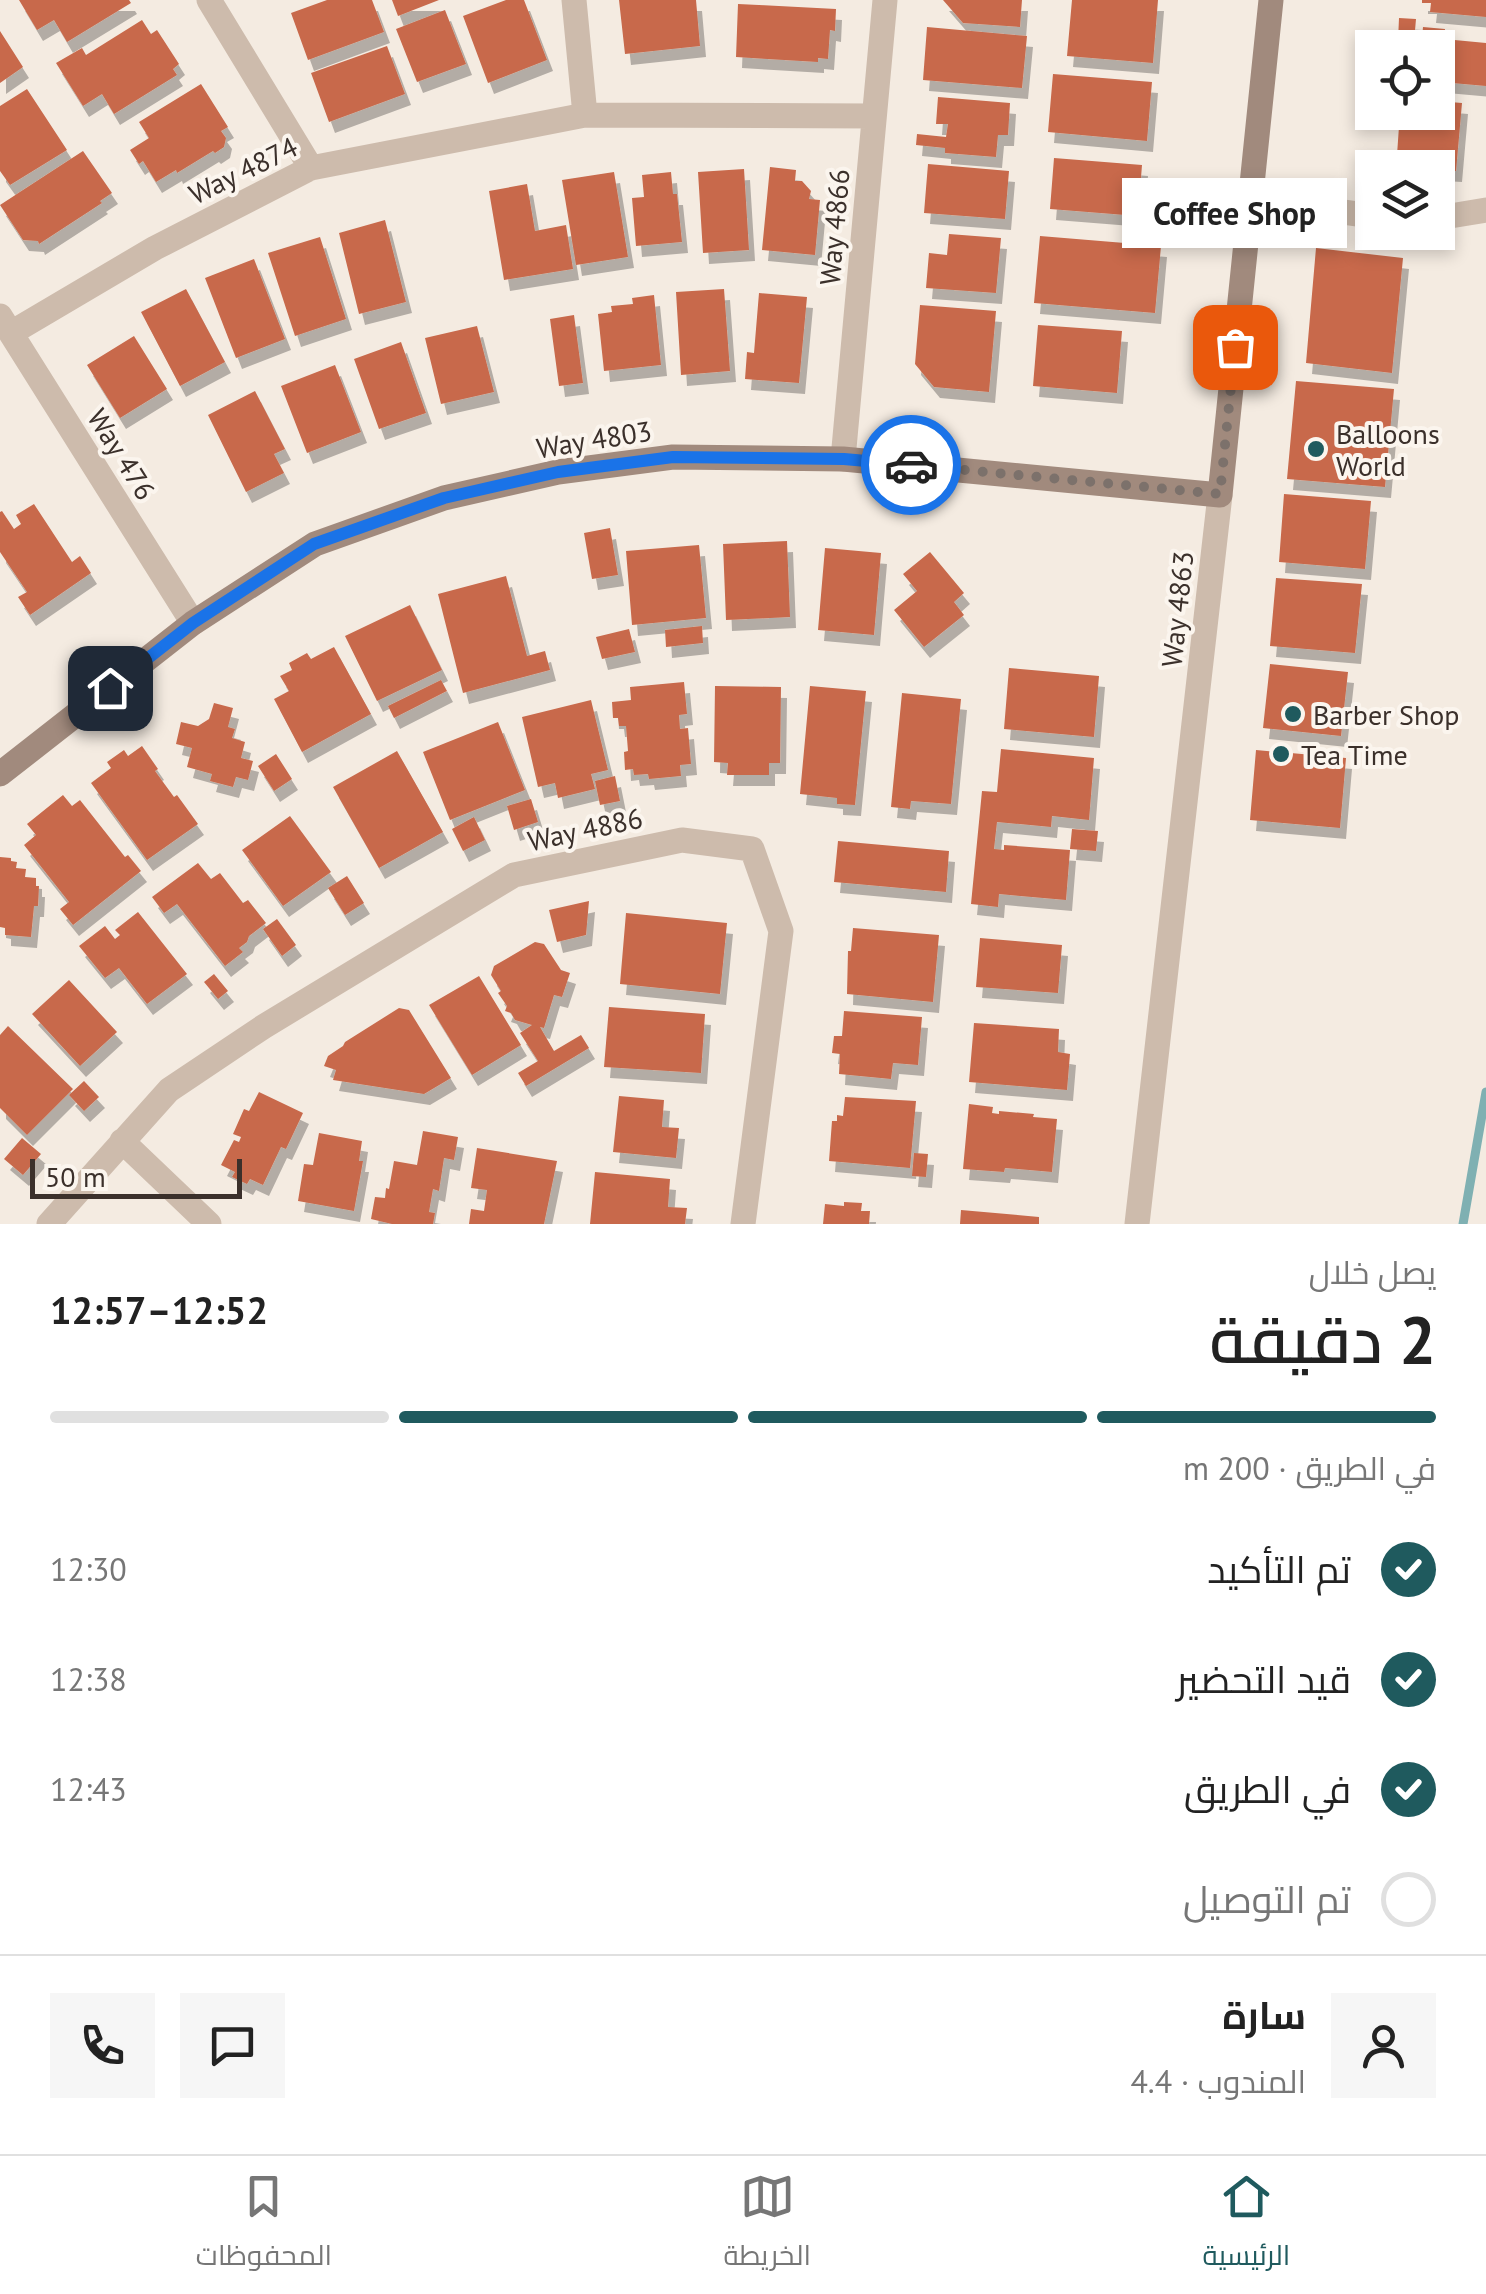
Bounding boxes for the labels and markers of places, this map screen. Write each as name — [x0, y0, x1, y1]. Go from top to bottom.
callout: Coffee Shop — [1122, 177, 1348, 247]
pin — [1193, 305, 1278, 390]
place label: Balloons World — [1336, 415, 1440, 484]
marker: Balloons World — [1305, 438, 1327, 460]
pin — [68, 646, 153, 731]
place label: Barber Shop — [1313, 696, 1459, 733]
marker: Barber Shop — [1282, 703, 1304, 725]
place label: Tea Time — [1301, 736, 1408, 773]
marker: Tea Time — [1270, 743, 1292, 765]

